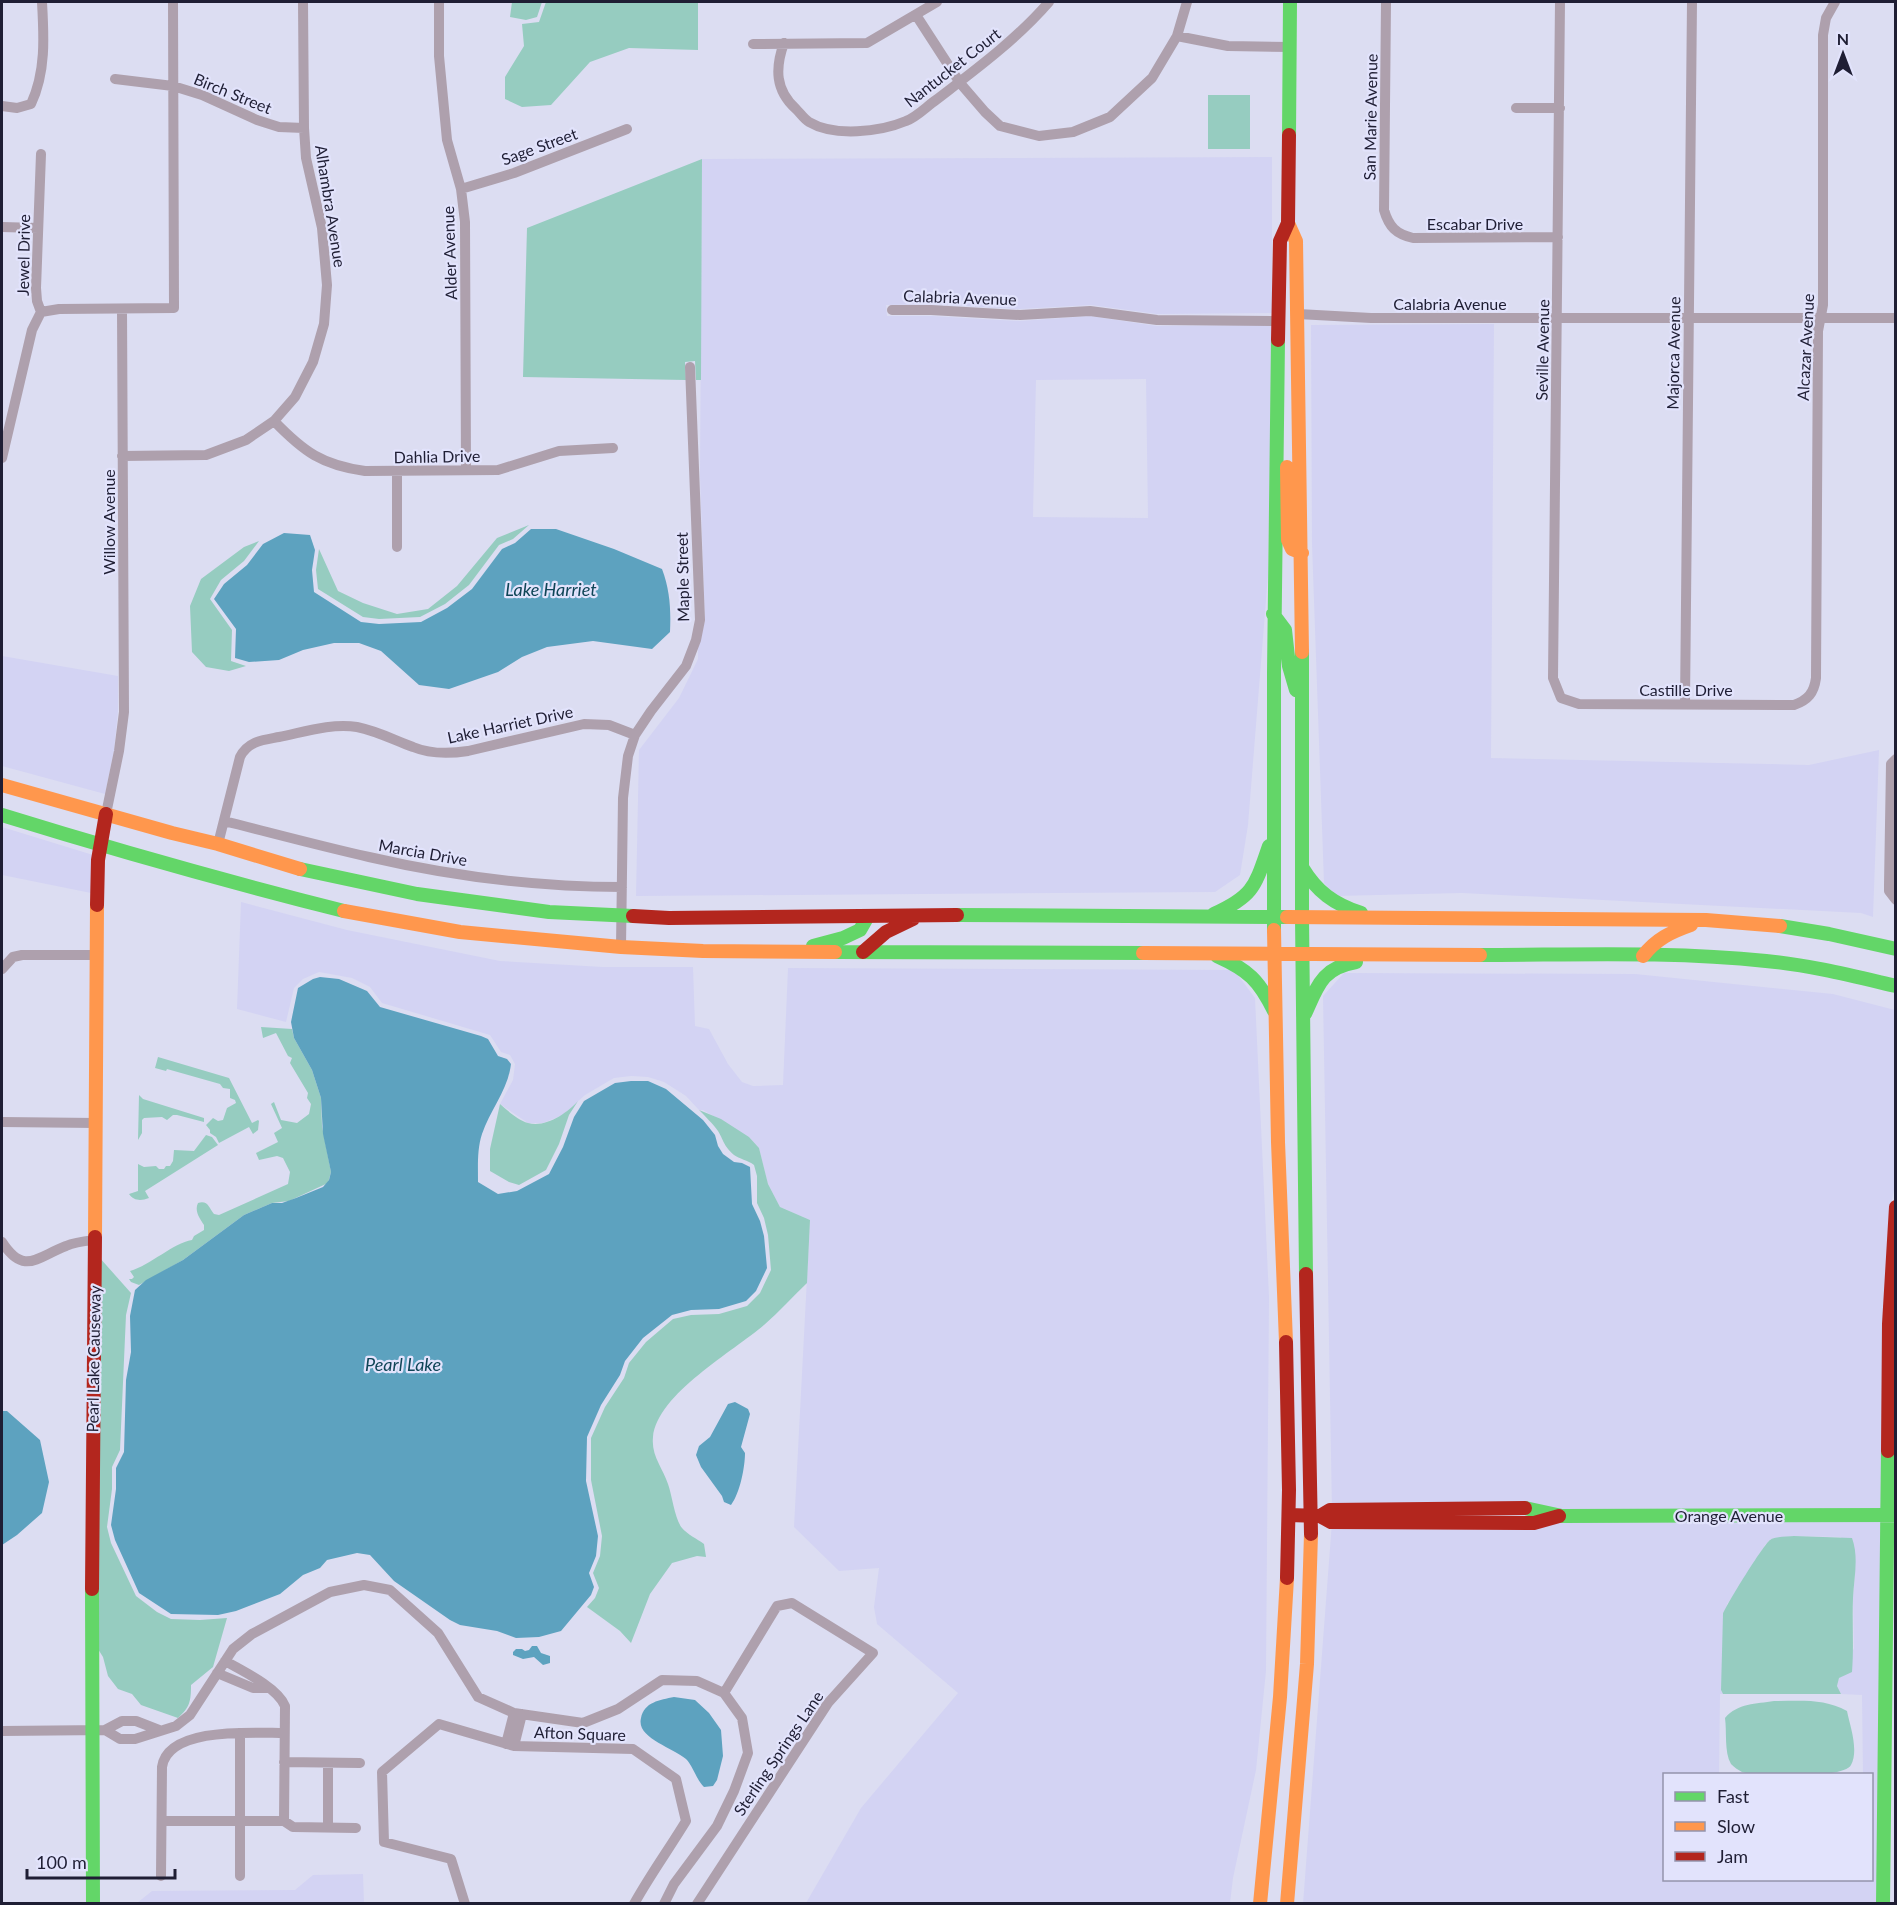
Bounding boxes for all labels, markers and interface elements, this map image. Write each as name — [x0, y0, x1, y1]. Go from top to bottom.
street label: Nantucket Court — [900, 23, 1004, 111]
north arrow — [1813, 24, 1873, 84]
text: N — [1837, 29, 1849, 48]
street label: San Marie Avenue — [1359, 53, 1381, 181]
street label: Birch Street — [191, 69, 275, 117]
street label: Sage Street — [498, 123, 580, 169]
street label: Alhambra Avenue — [312, 143, 350, 269]
street label: Alder Avenue — [438, 206, 460, 300]
street label: Jewel Drive — [13, 214, 33, 296]
street label: Escabar Drive — [1427, 214, 1523, 233]
street label: Calabria Avenue — [903, 286, 1017, 308]
street label: Alcazar Avenue — [1793, 293, 1817, 401]
street label: Calabria Avenue — [1393, 294, 1507, 313]
street label: Majorca Avenue — [1663, 296, 1683, 410]
street label: Seville Avenue — [1532, 299, 1552, 401]
street label: Dahlia Drive — [394, 446, 480, 466]
street label: Willow Avenue — [99, 469, 118, 575]
street label: Maple Street — [672, 532, 692, 622]
water label: Lake Harriet — [505, 578, 597, 600]
street label: Castille Drive — [1639, 680, 1733, 699]
street label: Lake Harriet Drive — [445, 701, 575, 747]
street label: Marcia Drive — [377, 835, 469, 869]
street label: Pearl Lake Causeway — [82, 1285, 104, 1433]
water label: Pearl Lake — [365, 1353, 441, 1375]
street label: Orange Avenue — [1675, 1506, 1783, 1525]
street label: Sterling Springs Lane — [729, 1687, 827, 1819]
street label: Afton Square — [534, 1722, 626, 1744]
legend — [1663, 1773, 1873, 1881]
text: Fast — [1717, 1785, 1750, 1807]
text: Slow — [1717, 1815, 1755, 1837]
scale bar — [27, 1842, 176, 1880]
text: Jam — [1717, 1845, 1748, 1867]
text: 100 m — [36, 1851, 87, 1873]

